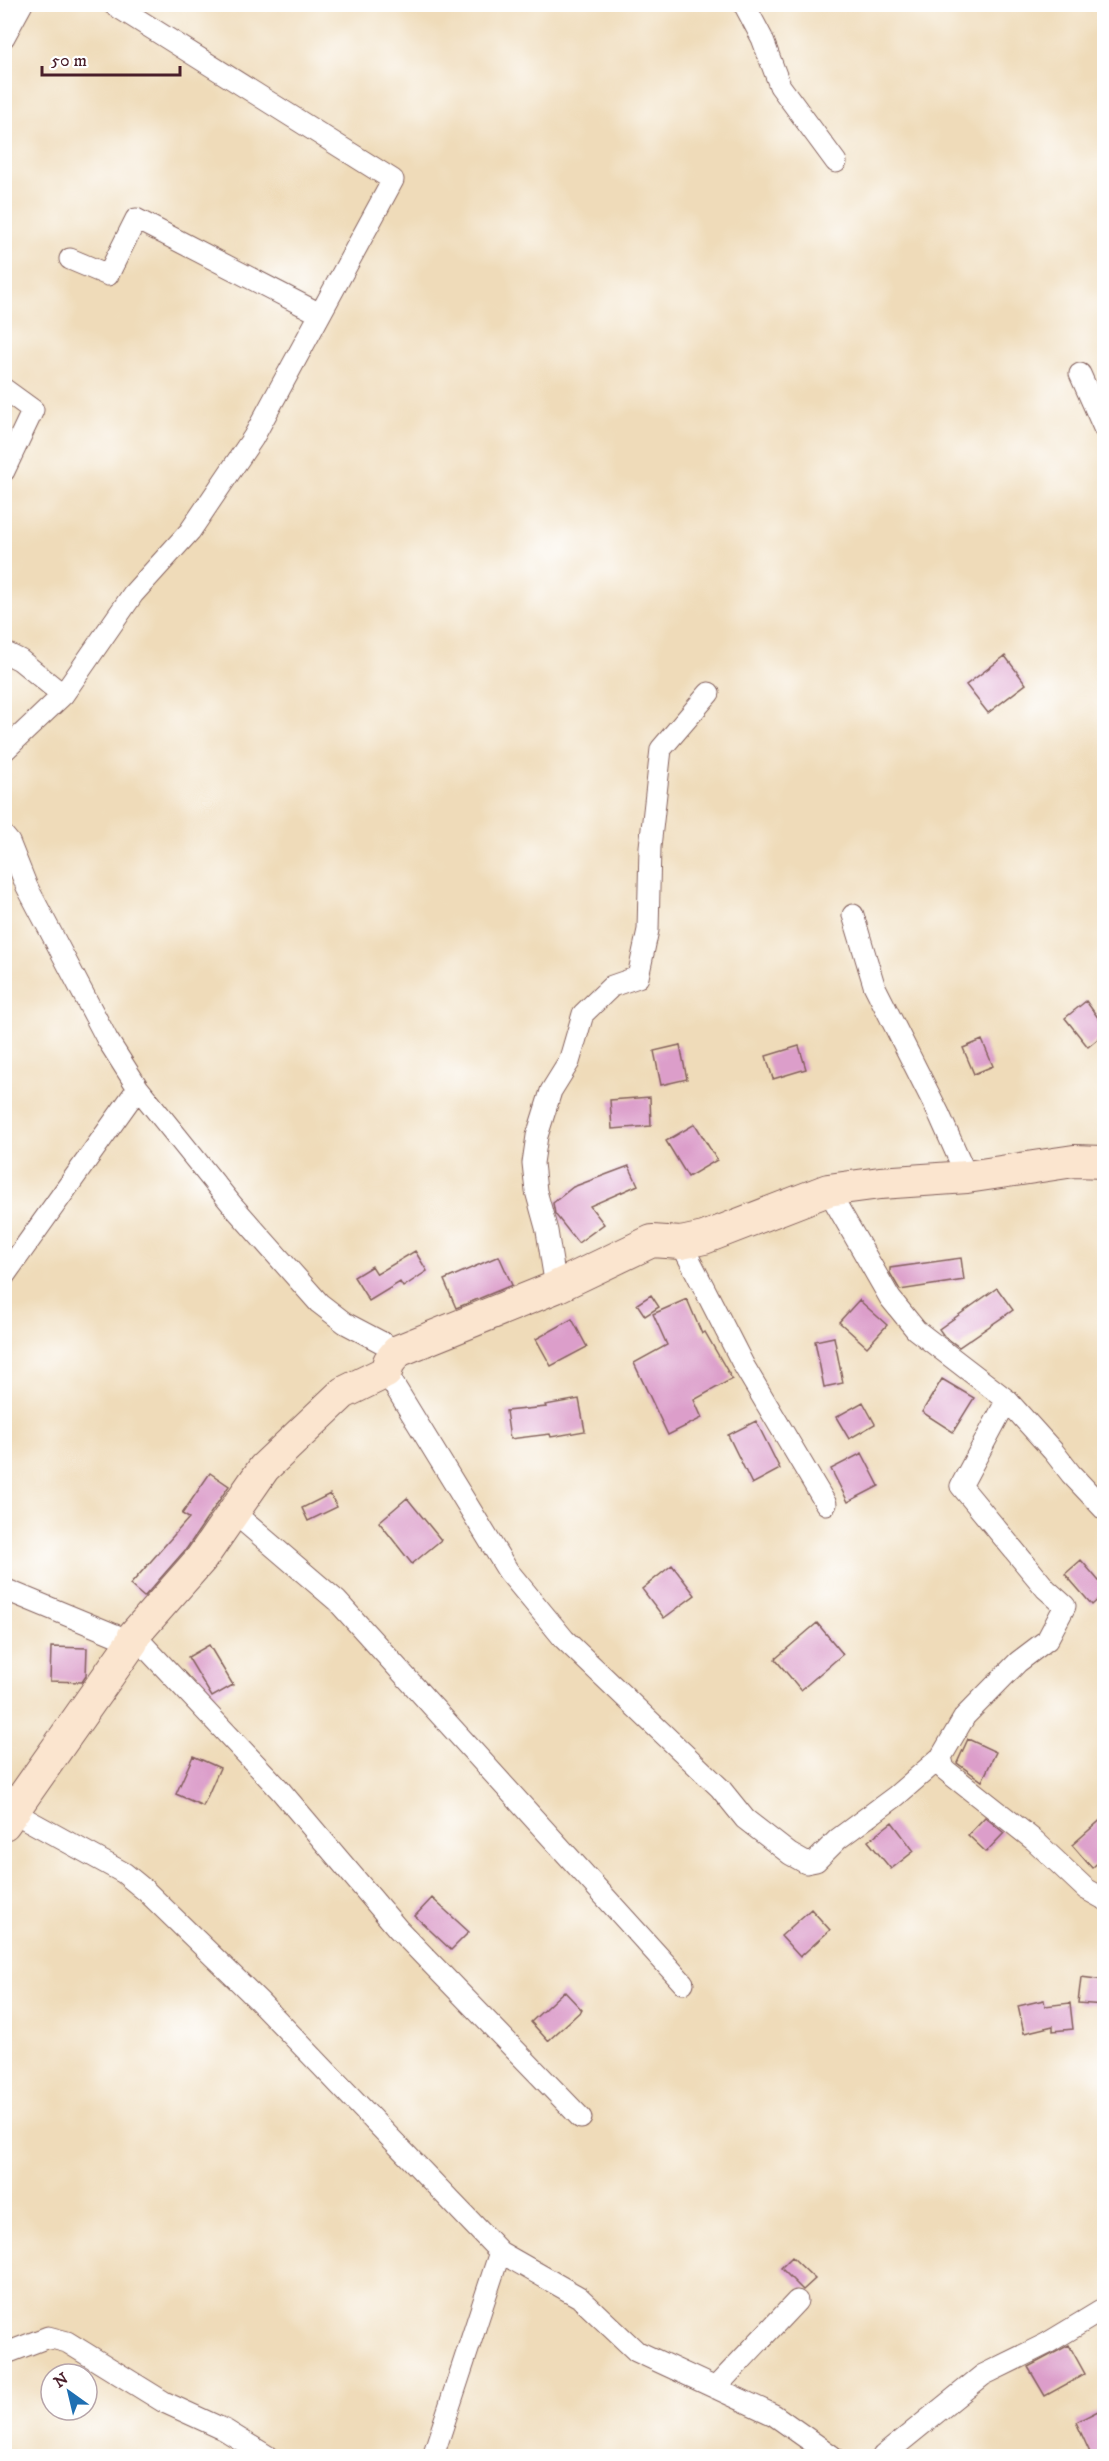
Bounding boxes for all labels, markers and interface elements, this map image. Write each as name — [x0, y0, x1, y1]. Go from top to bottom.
scale bar — [42, 39, 180, 77]
text: 50 m — [51, 50, 87, 72]
north arrow — [39, 2362, 99, 2422]
text: N — [50, 2368, 72, 2392]

